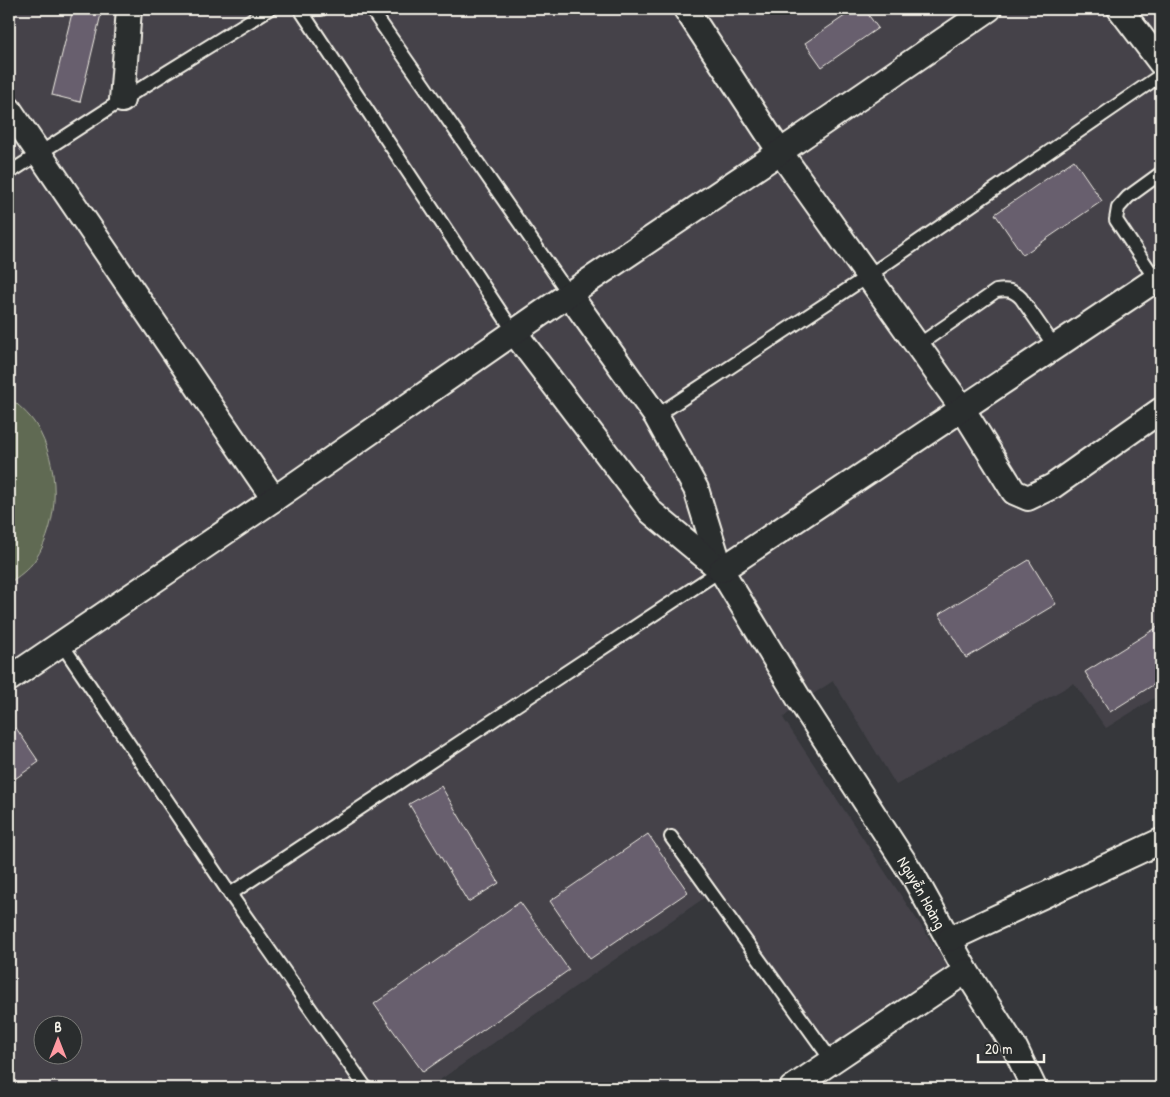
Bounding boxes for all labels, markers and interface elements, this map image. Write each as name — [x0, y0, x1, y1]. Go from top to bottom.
street label: Nguyễn Hoàng — [892, 852, 952, 933]
north arrow — [32, 1014, 82, 1064]
text: B — [54, 1017, 62, 1036]
scale bar — [978, 1032, 1044, 1064]
text: 20 m — [985, 1038, 1012, 1059]

